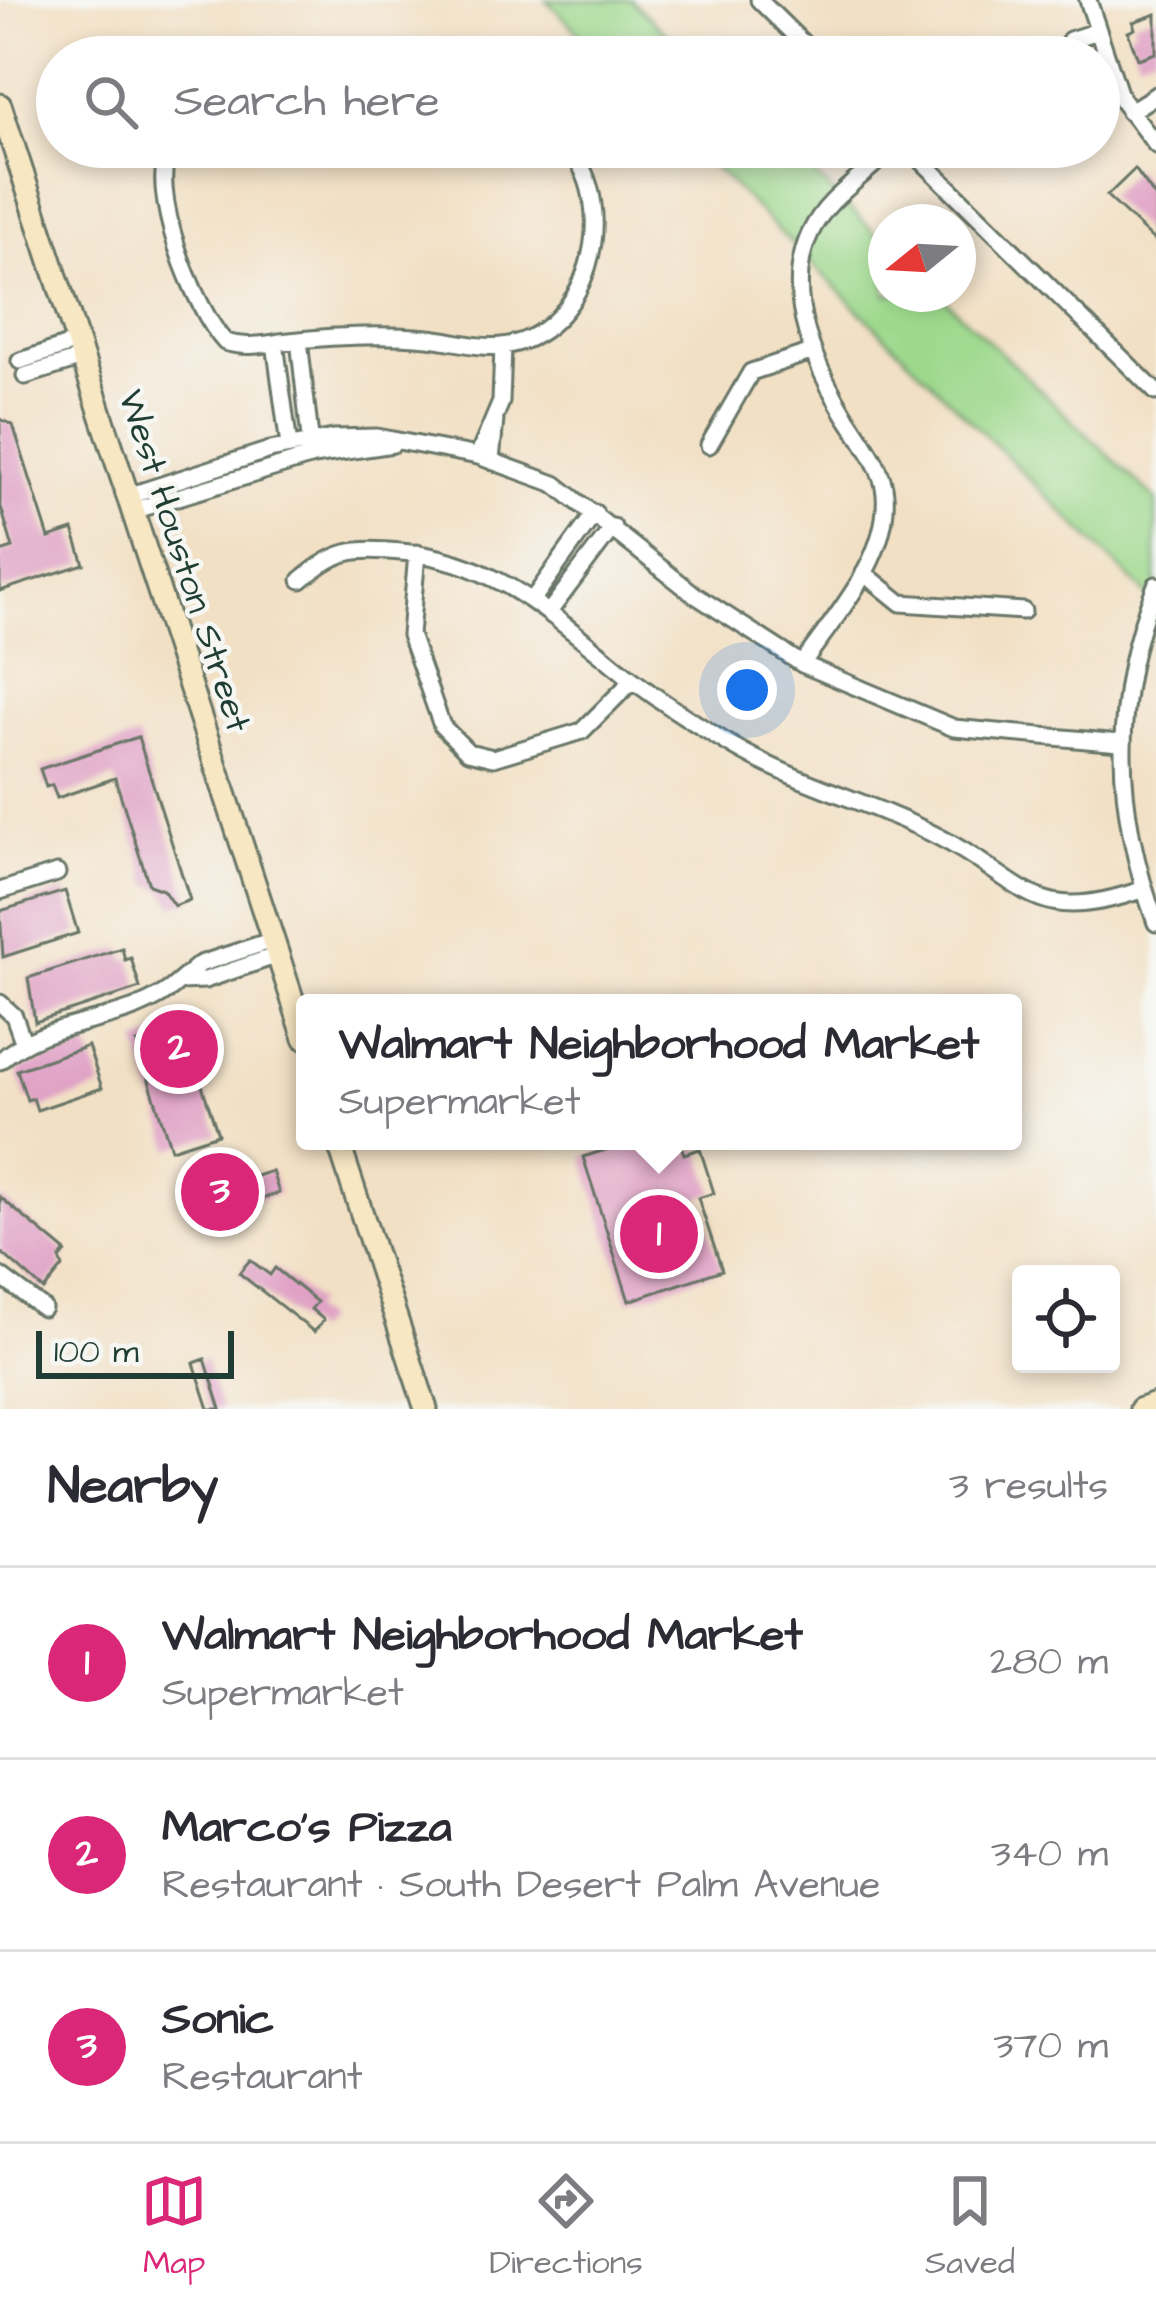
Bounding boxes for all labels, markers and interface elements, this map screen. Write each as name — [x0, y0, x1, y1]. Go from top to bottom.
search box — [36, 36, 1120, 168]
icon: search — [78, 69, 144, 135]
text: Search here — [174, 71, 440, 133]
north arrow — [868, 204, 976, 312]
street label: West Houston Street — [105, 383, 264, 739]
your location — [717, 660, 777, 720]
popup — [296, 994, 1022, 1150]
pin: 2 — [140, 1004, 218, 1094]
text: Walmart Neighborhood Market — [339, 1014, 979, 1076]
text: Supermarket — [339, 1076, 580, 1130]
pin: 3 — [181, 1147, 259, 1237]
pin: 1 — [620, 1189, 698, 1279]
map controls — [1012, 1265, 1120, 1373]
button: locate — [1012, 1265, 1120, 1373]
scale bar — [36, 1325, 234, 1378]
text: 100 m — [54, 1329, 139, 1375]
text: Nearby — [48, 1452, 218, 1523]
text: 3 results — [949, 1460, 1108, 1514]
text: Walmart Neighborhood Market — [162, 1605, 803, 1667]
text: 1 — [85, 1636, 90, 1690]
text: 280 m — [990, 1636, 1108, 1690]
text: Supermarket — [162, 1667, 404, 1721]
text: Marco's Pizza — [162, 1797, 452, 1859]
text: 2 — [76, 1828, 98, 1882]
text: 340 m — [991, 1828, 1108, 1882]
text: Restaurant · South Desert Palm Avenue — [162, 1859, 880, 1913]
text: Sonic — [162, 1989, 274, 2051]
text: 3 — [77, 2020, 97, 2074]
text: 370 m — [994, 2020, 1108, 2074]
text: Restaurant — [162, 2051, 363, 2105]
tab: Map — [141, 2168, 207, 2286]
tab: Directions — [489, 2168, 643, 2286]
tab: Saved — [925, 2168, 1015, 2286]

